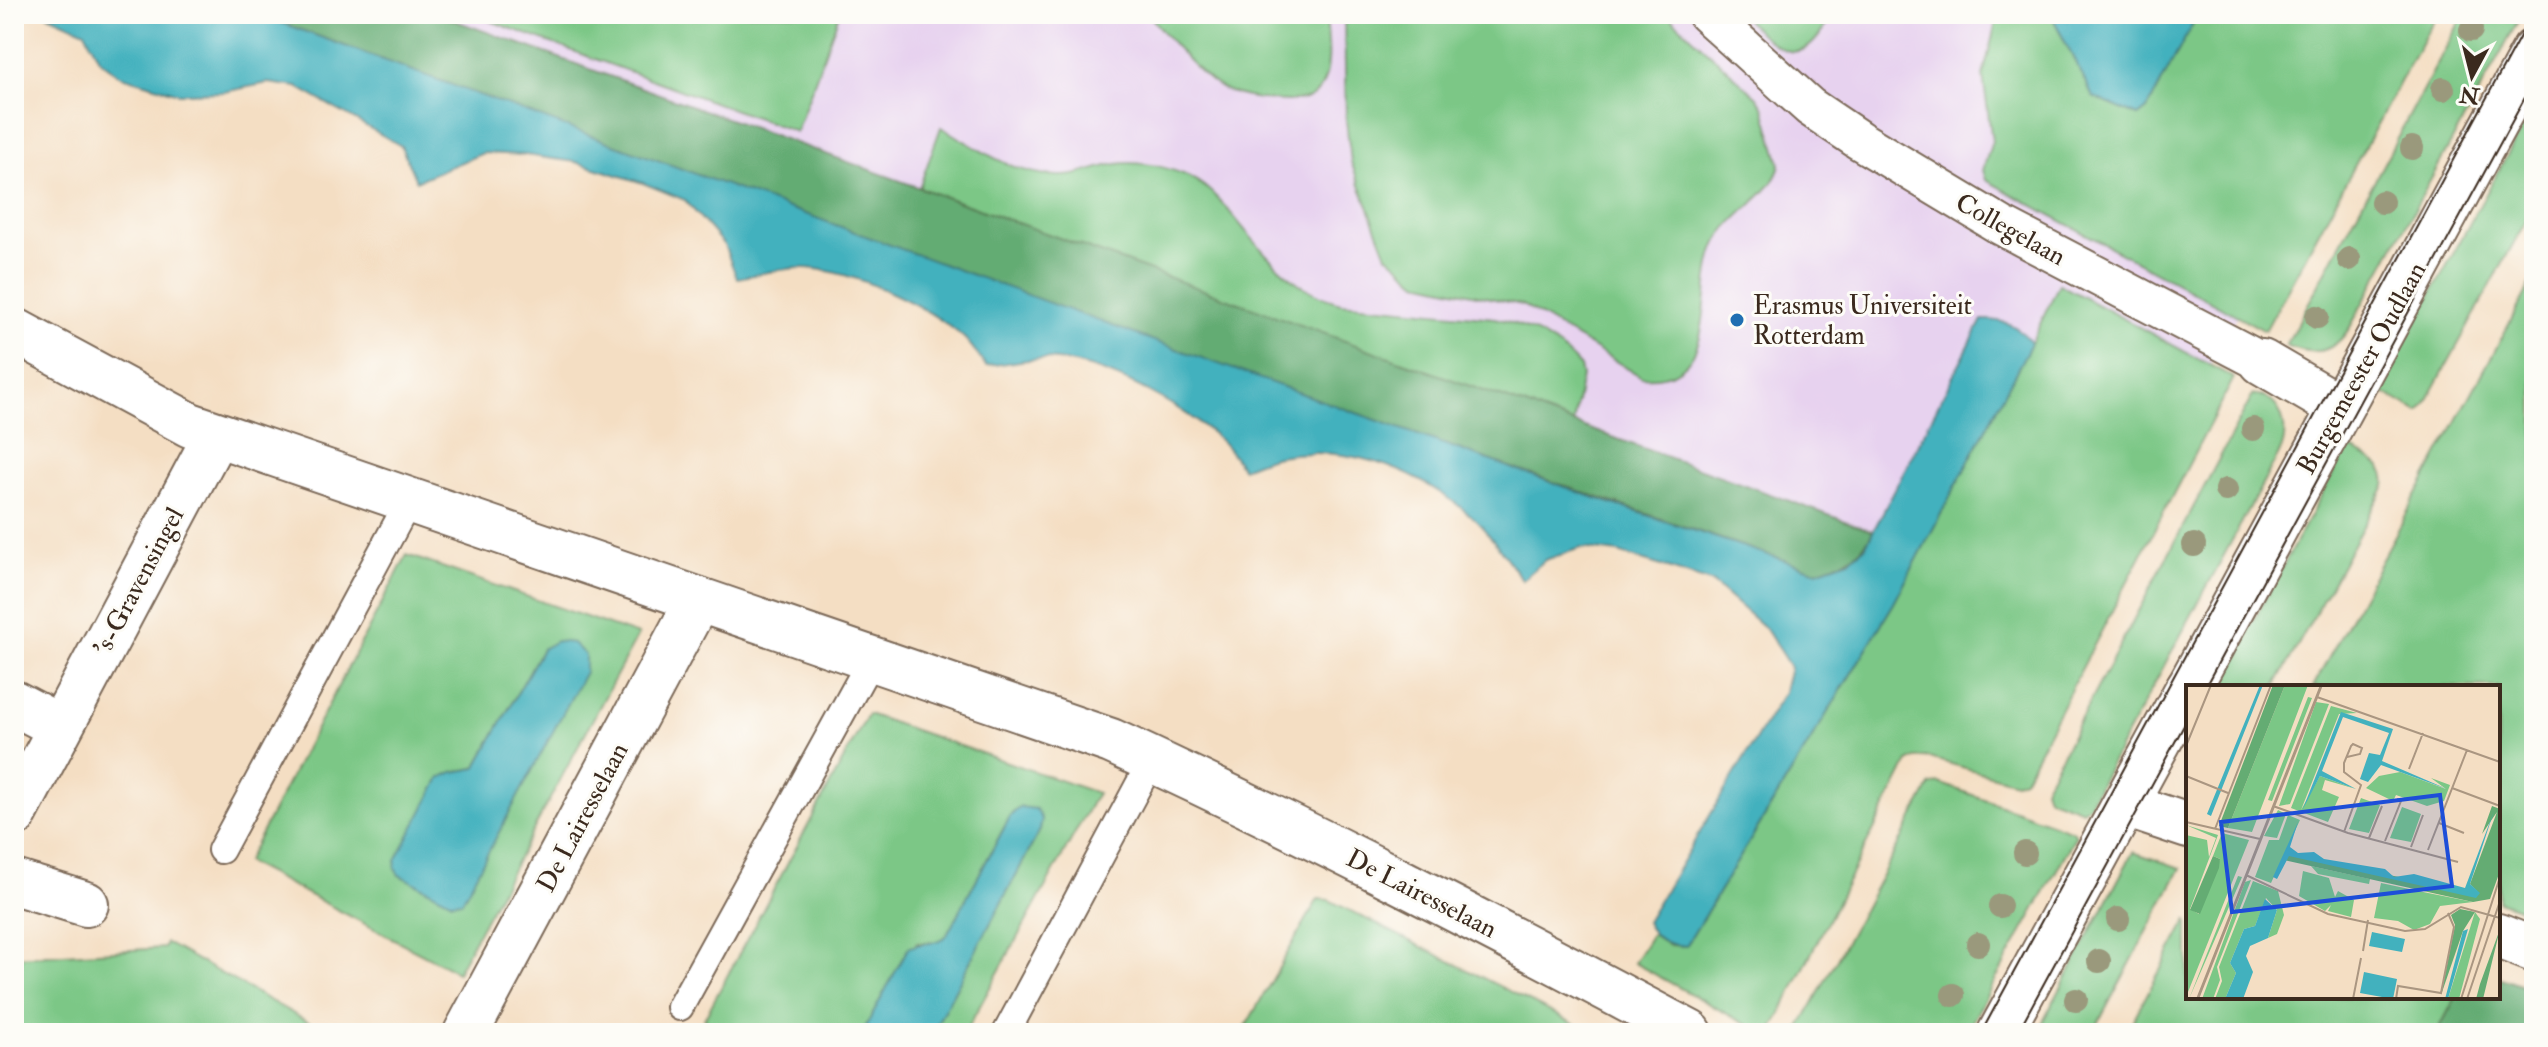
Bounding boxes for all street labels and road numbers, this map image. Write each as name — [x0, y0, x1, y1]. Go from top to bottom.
street label: Collegelaan — [1950, 187, 2071, 273]
street label: Burgemeester Oudlaan — [2290, 257, 2434, 480]
street label: 's-Gravensingel — [87, 502, 191, 661]
street label: De Lairesselaan — [530, 737, 636, 898]
street label: De Lairesselaan — [1341, 842, 1502, 946]

